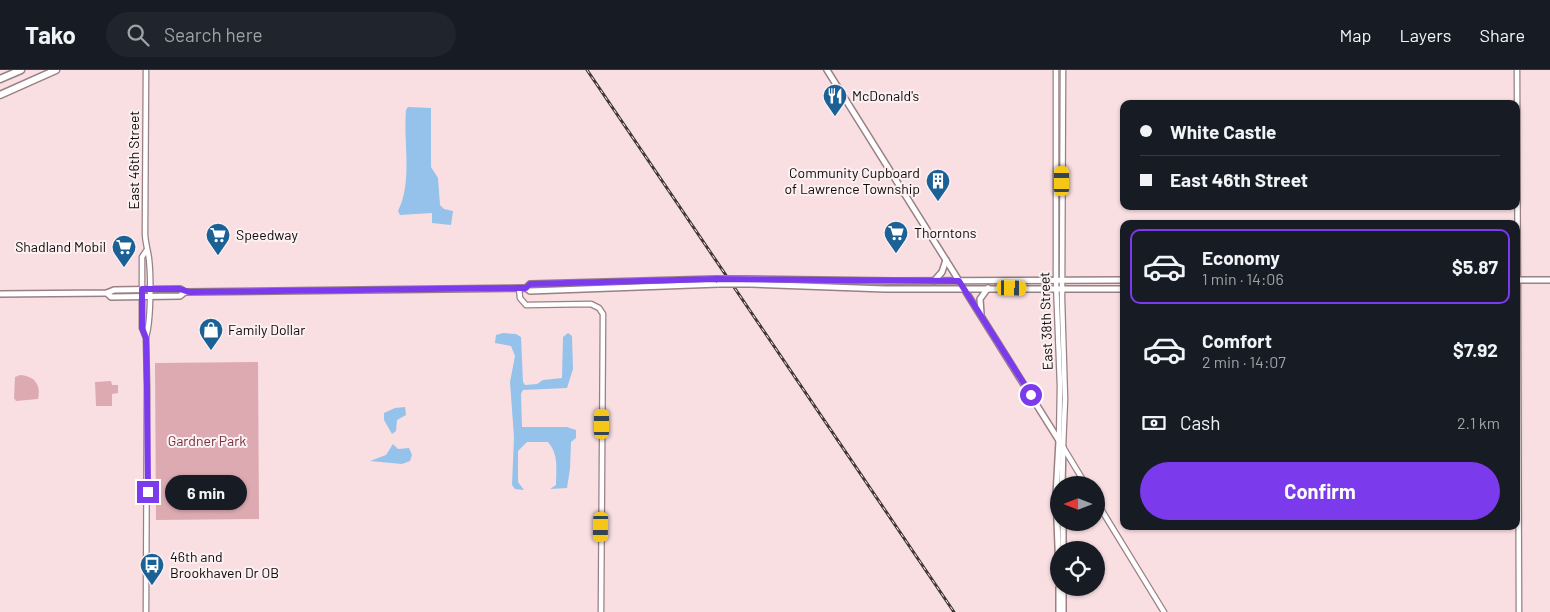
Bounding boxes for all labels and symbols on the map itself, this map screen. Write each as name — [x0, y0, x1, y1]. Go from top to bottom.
restaurant icon: McDonald's — [822, 83, 848, 117]
place label: McDonald's — [852, 87, 920, 104]
street label: East 46th Street — [125, 111, 142, 209]
place label: Community Cupboard of Lawrence Township — [785, 164, 920, 197]
car — [1054, 166, 1069, 196]
building icon: Community Cupboard of Lawrence Township — [925, 168, 951, 202]
supermarket icon: Thorntons — [883, 220, 909, 254]
supermarket icon: Speedway — [205, 222, 231, 256]
place label: Thorntons — [914, 224, 977, 241]
place label: Speedway — [236, 226, 298, 243]
supermarket icon: Shadland Mobil — [111, 234, 137, 268]
place label: Shadland Mobil — [15, 238, 106, 255]
street label: East 38th Street — [1035, 272, 1056, 370]
car — [996, 280, 1027, 296]
shop icon: Family Dollar — [198, 317, 224, 351]
place label: Family Dollar — [228, 321, 305, 338]
route start — [1020, 384, 1042, 406]
car — [594, 409, 609, 439]
park label: Gardner Park — [168, 432, 246, 449]
callout: 6 min — [166, 474, 248, 510]
north arrow — [1050, 476, 1105, 531]
route end — [137, 481, 159, 503]
car — [593, 512, 608, 542]
place label: 46th and Brookhaven Dr OB — [170, 548, 279, 581]
bus stop icon: 46th and Brookhaven Dr OB — [139, 552, 165, 586]

